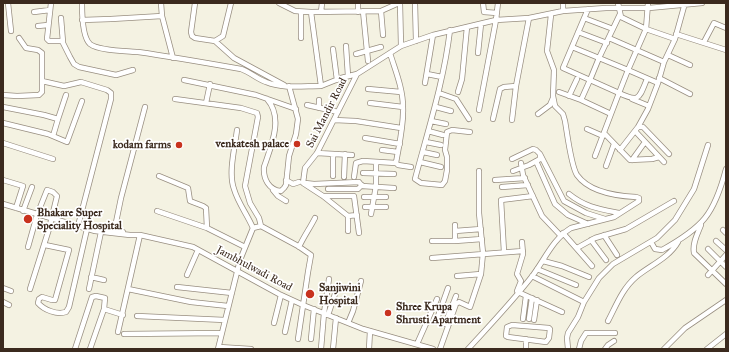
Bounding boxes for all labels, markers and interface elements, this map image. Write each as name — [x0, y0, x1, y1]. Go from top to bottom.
street label: Sai Mandir Road — [304, 76, 350, 150]
place label: venkatesh palace — [216, 137, 289, 151]
place label: kodam farms — [113, 138, 171, 152]
marker: venkatesh palace — [292, 139, 302, 149]
marker: kodam farms — [174, 140, 184, 150]
place label: Bhakare Super Speciality Hospital — [37, 206, 122, 232]
marker: Bhakare Super Speciality Hospital — [22, 213, 34, 225]
street label: Jambhulwadi Road — [214, 243, 294, 295]
place label: Sanjiwini Hospital — [319, 281, 361, 307]
marker: Sanjiwini Hospital — [304, 288, 316, 300]
place label: Shree Krupa Shrusti Apartment — [396, 300, 481, 326]
marker: Shree Krupa Shrusti Apartment — [383, 308, 393, 318]

